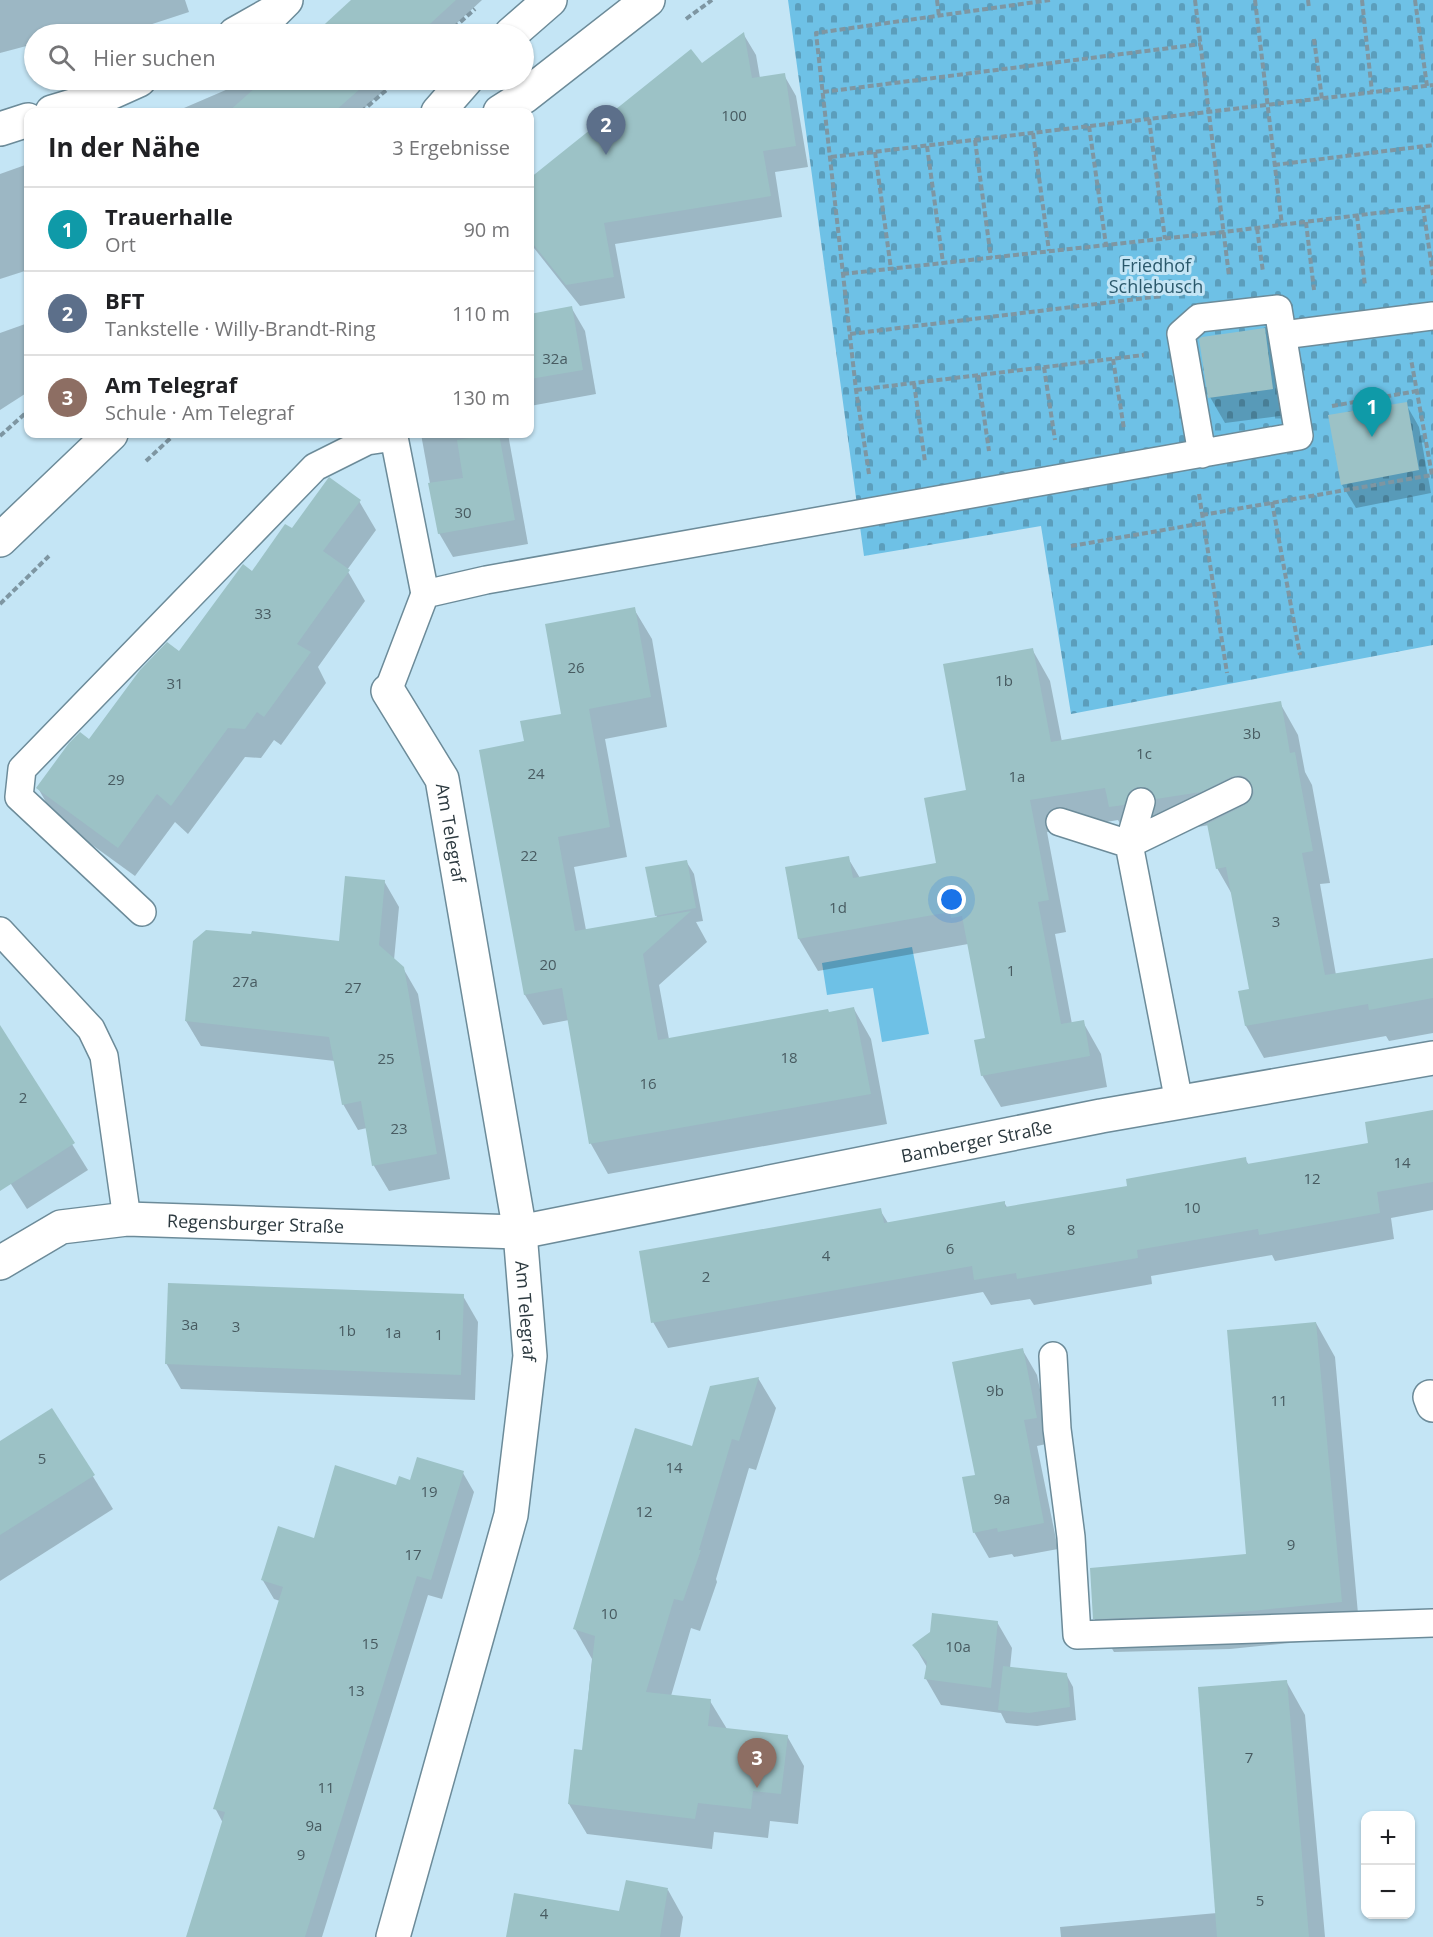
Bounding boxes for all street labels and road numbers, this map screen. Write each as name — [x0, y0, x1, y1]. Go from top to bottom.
street label: Am Telegraf — [431, 781, 472, 886]
street label: Bamberger Straße — [899, 1114, 1054, 1168]
street label: Regensburger Straße — [167, 1208, 345, 1238]
street label: Am Telegraf — [510, 1260, 542, 1363]

